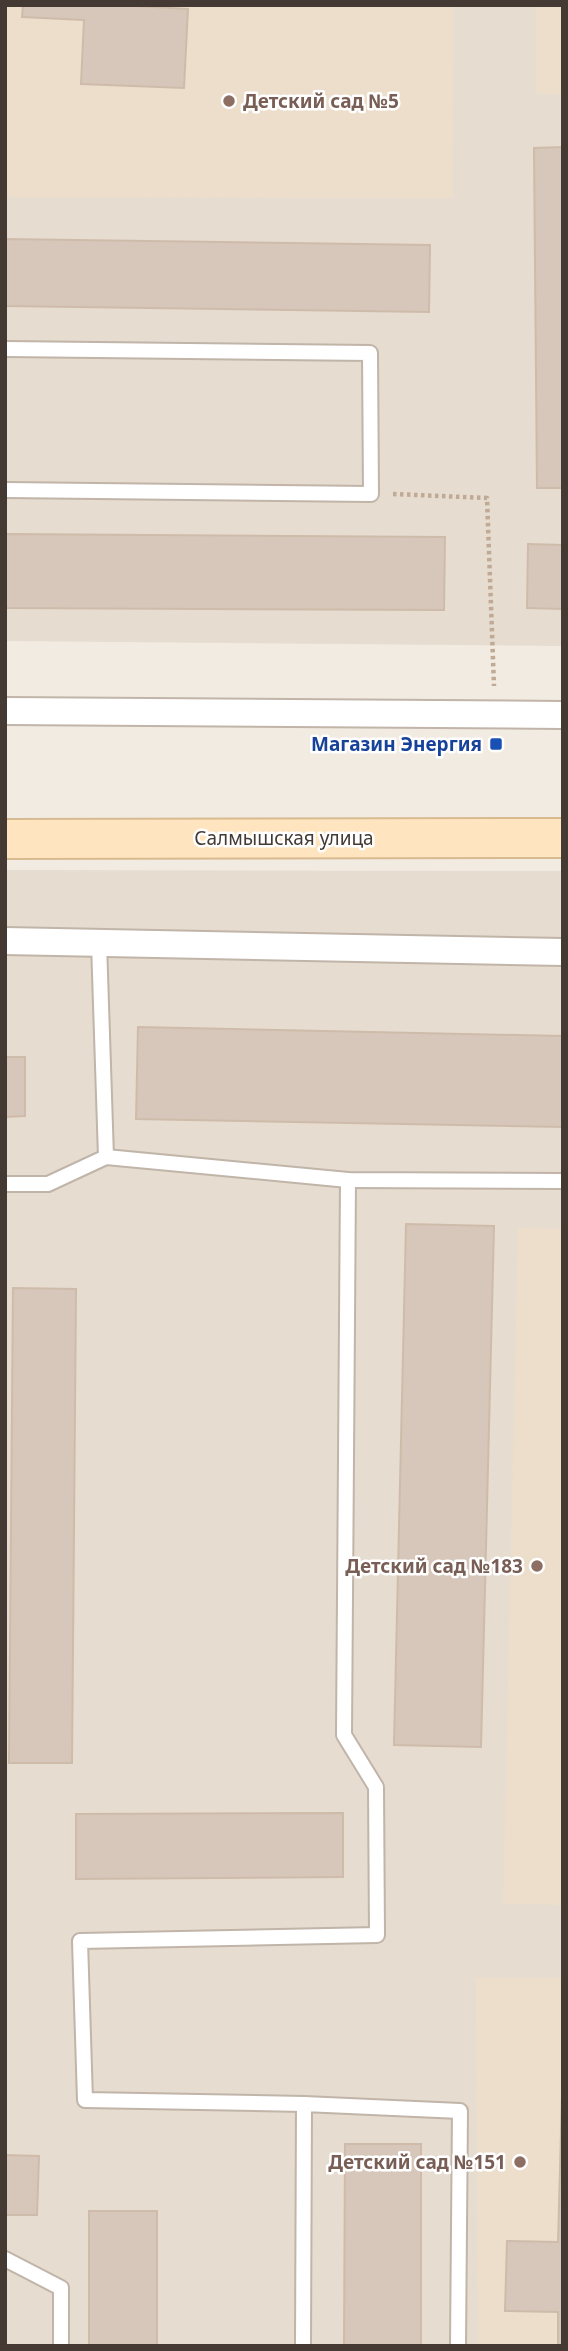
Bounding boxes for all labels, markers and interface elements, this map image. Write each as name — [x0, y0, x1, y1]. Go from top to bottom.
place label: Детский сад №5 — [243, 88, 399, 114]
marker: Детский сад №5 — [221, 93, 237, 109]
place label: Магазин Энергия — [311, 731, 482, 757]
marker: Магазин Энергия — [488, 736, 504, 752]
street label: Салмышская улица — [194, 825, 374, 851]
place label: Детский сад №183 — [345, 1553, 523, 1579]
marker: Детский сад №183 — [529, 1558, 545, 1574]
place label: Детский сад №151 — [328, 2149, 506, 2175]
marker: Детский сад №151 — [512, 2154, 528, 2170]

